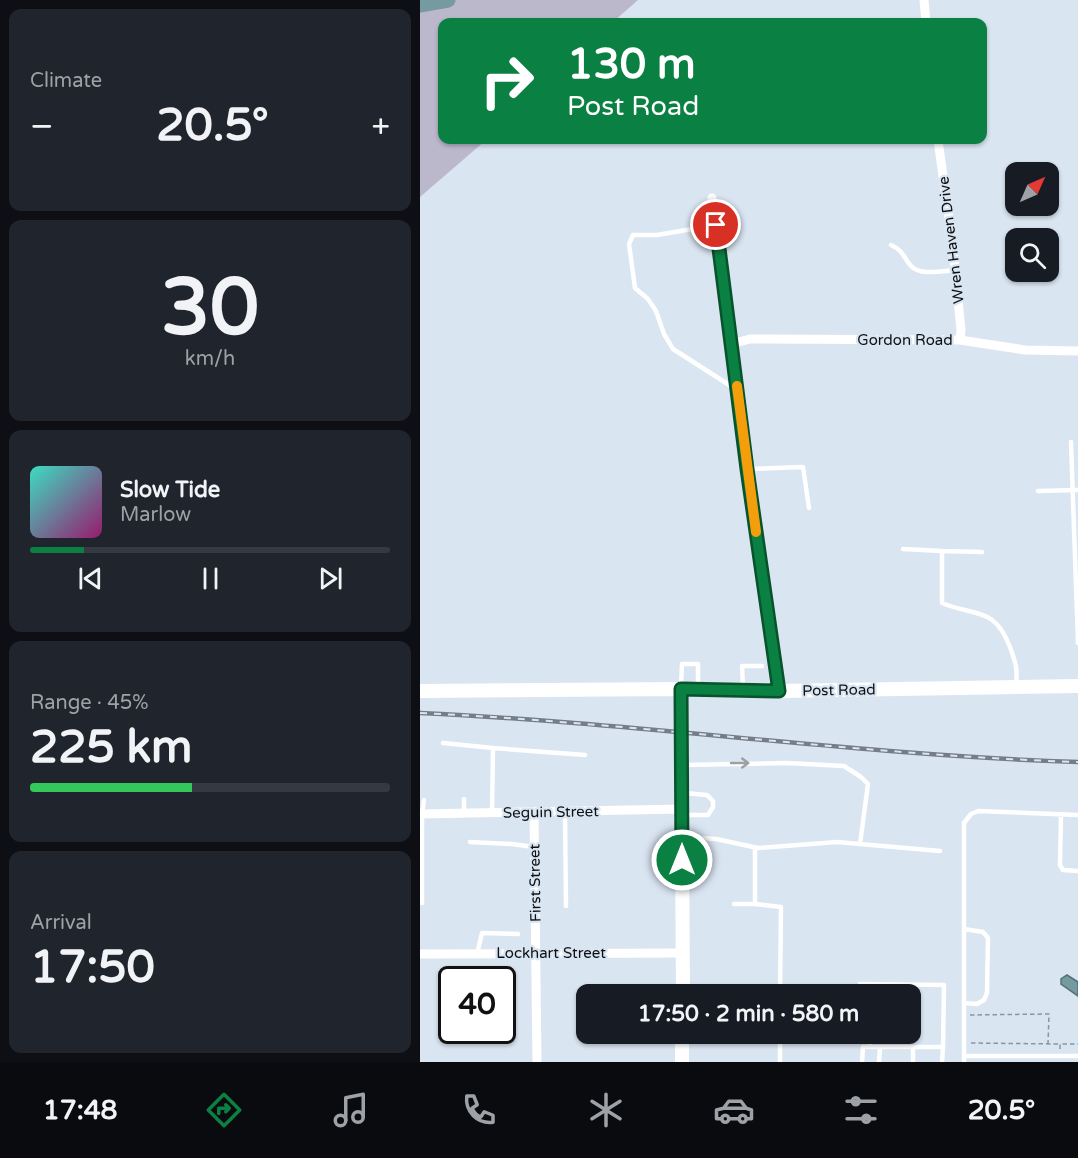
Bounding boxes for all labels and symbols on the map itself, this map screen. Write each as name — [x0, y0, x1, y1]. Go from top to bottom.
north arrow — [1005, 162, 1059, 216]
street label: Wren Haven Drive — [934, 175, 968, 305]
pin — [690, 199, 741, 250]
street label: Gordon Road — [857, 331, 953, 349]
street label: Post Road — [802, 680, 876, 700]
one-way arrow — [730, 757, 750, 769]
street label: Seguin Street — [503, 802, 599, 822]
position arrow — [650, 828, 714, 892]
street label: First Street — [525, 844, 545, 922]
street label: Lockhart Street — [496, 944, 606, 962]
speed limit sign: 40 — [438, 966, 516, 1044]

